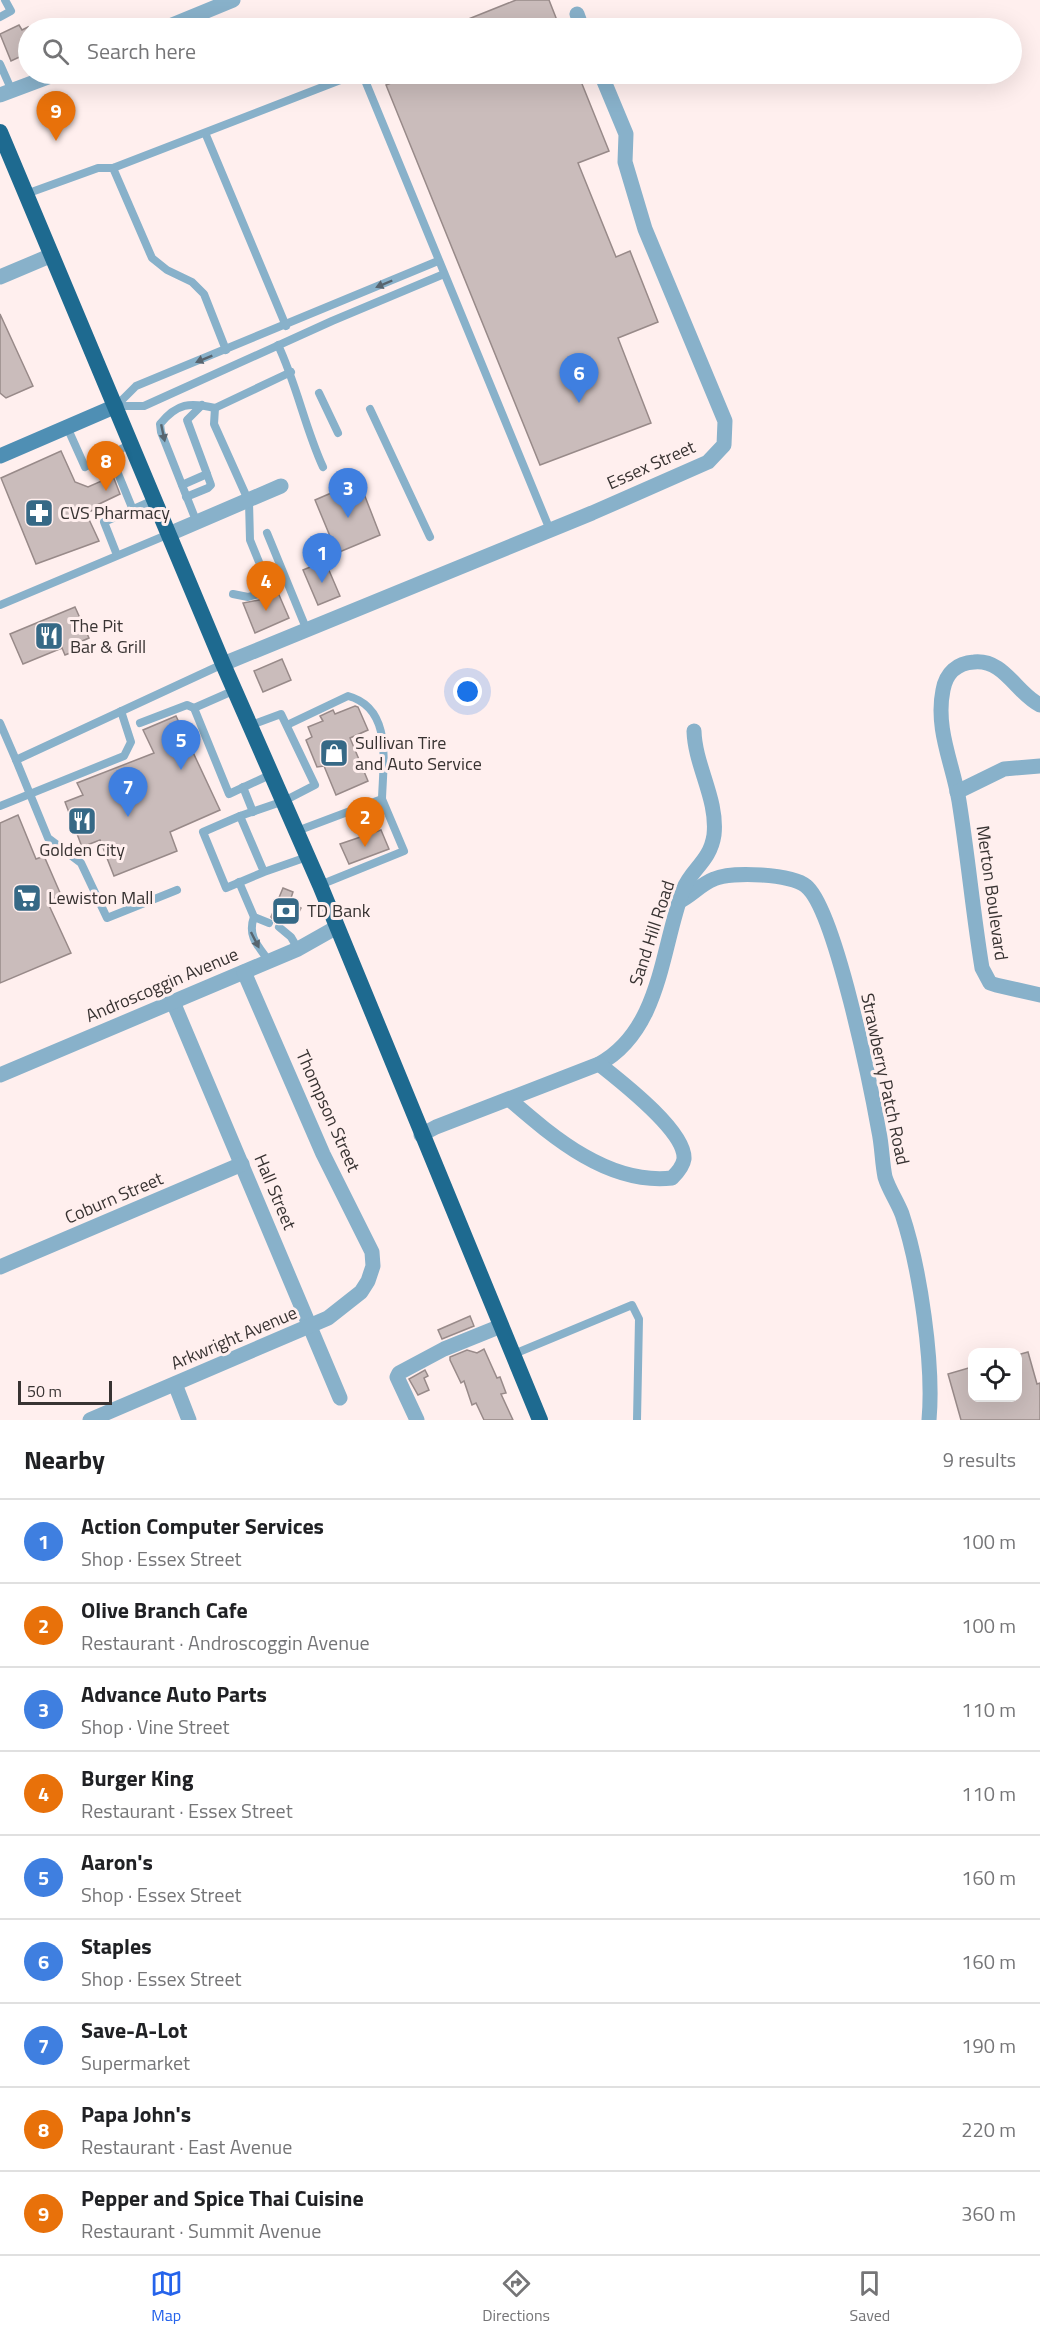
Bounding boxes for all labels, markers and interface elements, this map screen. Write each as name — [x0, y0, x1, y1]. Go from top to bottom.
search box — [18, 18, 1022, 84]
text: Search here — [87, 34, 196, 68]
icon: search — [39, 35, 72, 68]
pin: 9 — [36, 92, 76, 141]
one-way arrow — [375, 280, 393, 289]
one-way arrow — [194, 354, 212, 364]
pin: 6 — [560, 354, 598, 403]
one-way arrow — [159, 424, 168, 443]
street label: Essex Street — [602, 433, 700, 496]
pin: 8 — [86, 442, 126, 491]
pin: 3 — [328, 468, 368, 518]
pharmacy icon: CVS Pharmacy — [23, 497, 55, 529]
place label: CVS Pharmacy — [60, 499, 170, 526]
pin: 1 — [302, 534, 342, 583]
pin: 4 — [246, 562, 286, 611]
place label: The Pit Bar & Grill — [70, 612, 146, 660]
restaurant icon: The Pit Bar & Grill — [33, 620, 65, 652]
your location — [453, 677, 482, 706]
pin: 5 — [162, 720, 201, 770]
place label: Sullivan Tire and Auto Service — [355, 729, 482, 777]
shop icon: Sullivan Tire and Auto Service — [318, 737, 350, 769]
pin: 7 — [108, 768, 148, 817]
pin: 2 — [346, 798, 385, 847]
restaurant icon: Golden City — [66, 805, 98, 837]
street label: Merton Boulevard — [970, 824, 1015, 962]
place label: Golden City — [39, 836, 125, 863]
street label: Sand Hill Road — [622, 877, 681, 989]
supermarket icon: Lewiston Mall — [11, 882, 43, 914]
place label: Lewiston Mall — [48, 884, 153, 911]
bank icon: TD Bank — [270, 895, 302, 927]
place label: TD Bank — [307, 897, 371, 924]
one-way arrow — [250, 931, 260, 949]
street label: Androscoggin Avenue — [81, 940, 242, 1029]
street label: Strawberry Patch Road — [854, 991, 917, 1167]
street label: Thompson Street — [289, 1045, 368, 1177]
street label: Hall Street — [247, 1150, 304, 1234]
street label: Coburn Street — [60, 1164, 168, 1230]
street label: Arkwright Avenue — [166, 1299, 301, 1376]
map controls — [968, 1348, 1022, 1402]
button: locate — [968, 1348, 1022, 1402]
scale bar — [18, 1378, 112, 1406]
text: 50 m — [27, 1379, 62, 1403]
text: Nearby — [24, 1440, 105, 1479]
text: 9 results — [943, 1444, 1016, 1475]
text: Action Computer Services — [81, 1509, 324, 1543]
text: 1 — [38, 1526, 49, 1557]
text: 100 m — [961, 1526, 1016, 1557]
text: Shop · Essex Street — [81, 1543, 242, 1574]
text: Olive Branch Cafe — [81, 1593, 248, 1627]
text: 2 — [38, 1610, 49, 1641]
text: 100 m — [961, 1610, 1016, 1641]
text: Restaurant · Androscoggin Avenue — [81, 1627, 370, 1658]
text: Advance Auto Parts — [81, 1677, 267, 1711]
text: 3 — [38, 1694, 49, 1725]
text: 110 m — [961, 1694, 1016, 1725]
text: Shop · Vine Street — [81, 1711, 230, 1742]
text: Burger King — [81, 1761, 193, 1795]
text: 4 — [38, 1778, 49, 1809]
text: 110 m — [961, 1778, 1016, 1809]
text: Restaurant · Essex Street — [81, 1795, 293, 1826]
text: Aaron's — [81, 1845, 153, 1879]
text: 5 — [38, 1862, 49, 1893]
text: 160 m — [961, 1862, 1016, 1893]
text: Shop · Essex Street — [81, 1879, 242, 1910]
text: Staples — [81, 1929, 152, 1963]
text: 6 — [38, 1946, 49, 1977]
text: 160 m — [961, 1946, 1016, 1977]
text: Shop · Essex Street — [81, 1963, 242, 1994]
text: Save-A-Lot — [81, 2013, 187, 2047]
text: 7 — [38, 2030, 49, 2061]
text: 190 m — [961, 2030, 1016, 2061]
text: Supermarket — [81, 2047, 190, 2078]
text: Papa John's — [81, 2097, 191, 2131]
text: 8 — [38, 2114, 49, 2145]
text: 220 m — [961, 2114, 1016, 2145]
text: Restaurant · East Avenue — [81, 2131, 292, 2162]
text: Pepper and Spice Thai Cuisine — [81, 2181, 364, 2215]
text: 9 — [38, 2198, 49, 2229]
text: 360 m — [961, 2198, 1016, 2229]
text: Restaurant · Summit Avenue — [81, 2215, 321, 2246]
tab: Map — [150, 2267, 183, 2327]
tab: Directions — [482, 2267, 550, 2327]
tab: Saved — [850, 2267, 890, 2327]

